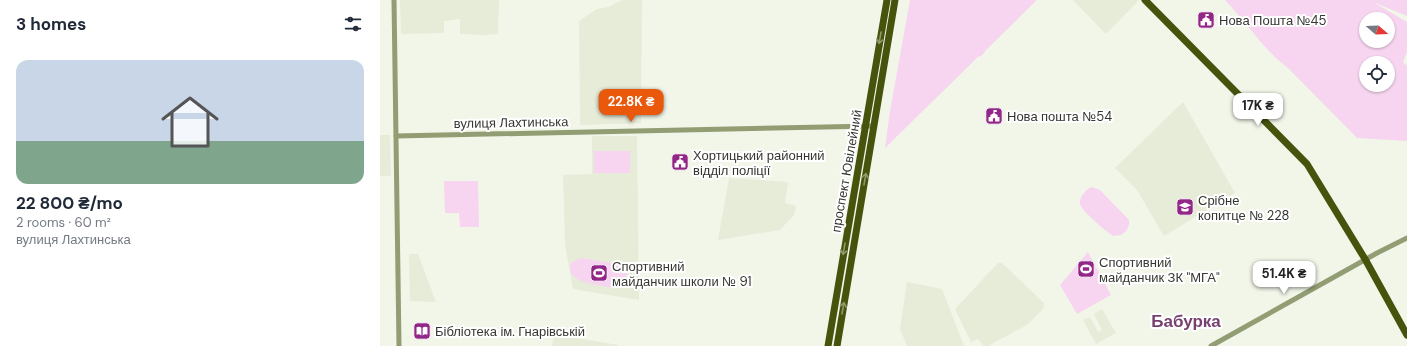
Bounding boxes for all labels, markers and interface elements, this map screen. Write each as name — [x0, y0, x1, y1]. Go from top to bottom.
public building icon: Нова Пошта №45 — [1196, 10, 1216, 30]
place label: Нова Пошта №45 — [1219, 12, 1326, 29]
north arrow — [1359, 12, 1395, 48]
map controls — [1359, 12, 1395, 92]
text: 3 homes — [16, 13, 86, 35]
icon: filters — [342, 13, 364, 35]
one-way arrow — [876, 32, 884, 45]
button: locate — [1359, 56, 1395, 92]
icon: home — [154, 86, 226, 158]
pin: 22.8K ₴ — [594, 89, 668, 123]
text: 22.8K ₴ — [608, 93, 654, 110]
pin: 17K ₴ — [1230, 93, 1286, 127]
text: 17K ₴ — [1242, 97, 1274, 114]
public building icon: Нова пошта №54 — [984, 106, 1004, 126]
street label: проспект Ювілейний — [827, 108, 866, 234]
place label: Нова пошта №54 — [1007, 108, 1112, 125]
street label: вулиця Лахтинська — [454, 113, 569, 132]
place label: Хортицький районний відділ поліції — [693, 147, 825, 179]
public building icon: Хортицький районний відділ поліції — [670, 152, 690, 172]
one-way arrow — [861, 173, 869, 186]
text: 22 800 ₴/mo — [16, 192, 123, 214]
place label: Срібне копитце № 228 — [1198, 192, 1289, 224]
school or university icon: Срібне копитце № 228 — [1175, 197, 1195, 217]
text: 2 rooms · 60 m² — [16, 214, 111, 231]
text: вулиця Лахтинська — [16, 231, 131, 248]
one-way arrow — [840, 243, 848, 256]
place label: Спортивний майданчик ЗК "МГА" — [1099, 254, 1220, 286]
place label: Спортивний майданчик школи № 91 — [612, 258, 752, 290]
sports icon: Спортивний майданчик ЗК "МГА" — [1076, 259, 1096, 279]
pin: 51.4K ₴ — [1247, 261, 1321, 295]
sports icon: Спортивний майданчик школи № 91 — [589, 263, 609, 283]
text: 51.4K ₴ — [1262, 265, 1306, 282]
one-way arrow — [840, 301, 848, 314]
district label: Бабурка — [1151, 310, 1221, 332]
library icon: Бібліотека ім. Гнарівській — [412, 321, 432, 341]
place label: Бібліотека ім. Гнарівській — [435, 323, 585, 340]

